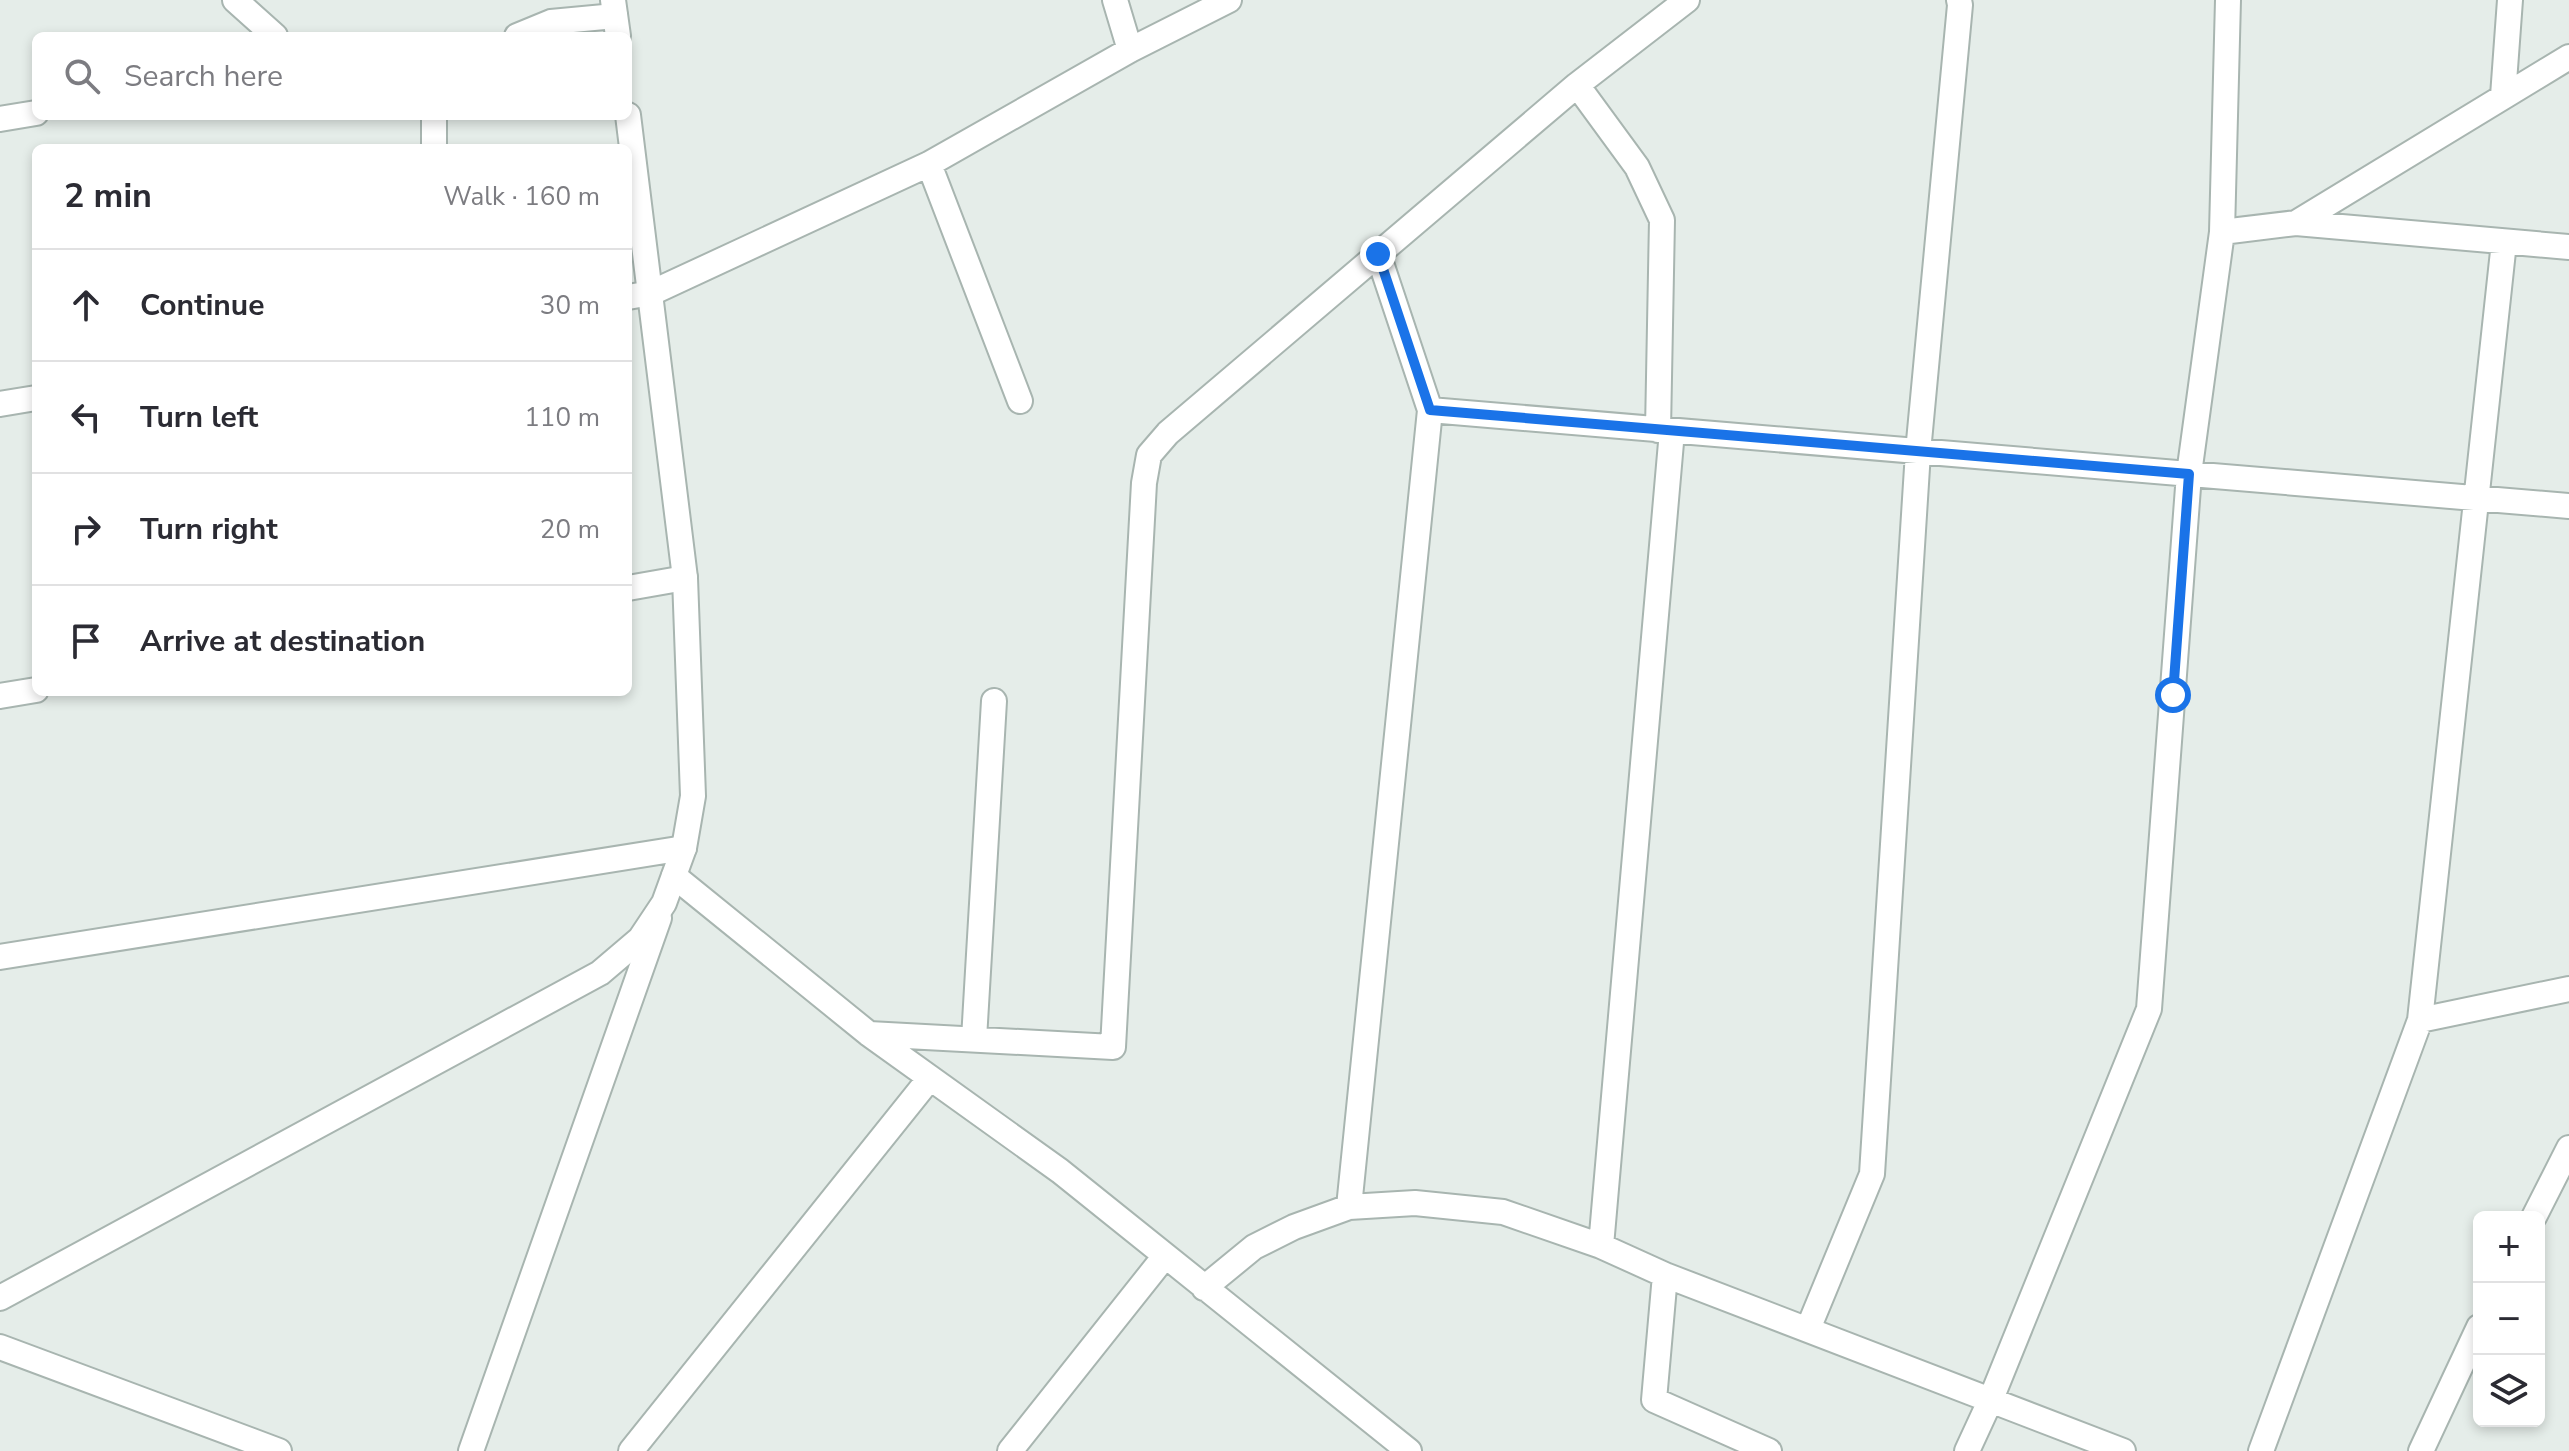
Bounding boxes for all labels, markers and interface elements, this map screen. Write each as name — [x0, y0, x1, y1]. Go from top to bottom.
search box — [32, 32, 632, 120]
icon: search — [60, 54, 104, 98]
text: Search here — [124, 56, 283, 97]
text: 2 min — [64, 173, 152, 219]
text: Walk · 160 m — [443, 179, 600, 214]
route end — [1360, 236, 1396, 272]
icon: ahead — [64, 283, 108, 327]
text: Continue — [140, 285, 265, 326]
text: 30 m — [540, 288, 600, 323]
icon: left — [64, 395, 108, 439]
text: Turn left — [140, 397, 258, 438]
text: 110 m — [524, 400, 600, 435]
icon: right — [64, 507, 108, 551]
text: Turn right — [140, 509, 278, 550]
text: 20 m — [540, 512, 600, 547]
icon: arrive — [64, 619, 108, 663]
text: Arrive at destination — [140, 621, 425, 662]
route start — [2155, 677, 2191, 713]
map controls — [2473, 1211, 2545, 1427]
button: + — [2473, 1211, 2545, 1283]
button: − — [2473, 1283, 2545, 1355]
button: layers — [2473, 1355, 2545, 1427]

